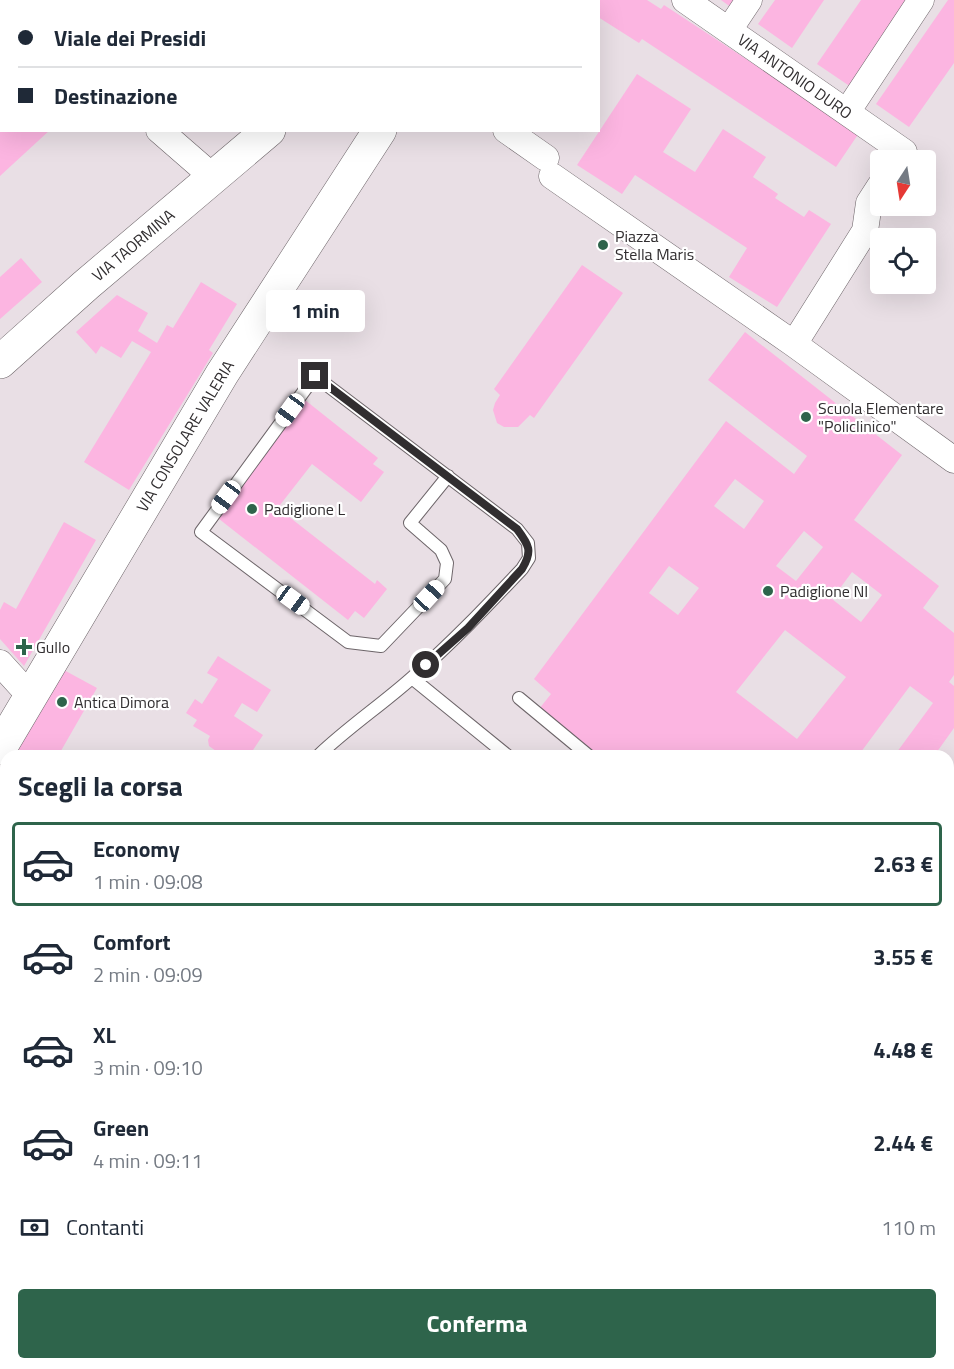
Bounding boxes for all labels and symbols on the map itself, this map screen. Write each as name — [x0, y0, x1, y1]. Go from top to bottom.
street label: VIA ANTONIO DURO — [733, 27, 857, 125]
north arrow — [870, 150, 936, 216]
street label: VIA TAORMINA — [86, 203, 180, 287]
place label: Piazza Stella Maris — [615, 224, 694, 266]
marker: Piazza Stella Maris — [596, 238, 610, 252]
callout: 1 min — [266, 289, 364, 331]
street label: VIA CONSOLARE VALERIA — [130, 355, 240, 516]
route end — [301, 362, 328, 389]
car — [272, 390, 308, 430]
place label: Scuola Elementare "Policlinico" — [818, 396, 944, 438]
marker: Scuola Elementare "Policlinico" — [799, 410, 813, 424]
car — [208, 477, 244, 517]
place label: Padiglione L — [264, 497, 345, 521]
marker: Padiglione L — [245, 502, 259, 516]
car — [410, 577, 448, 615]
place label: Padiglione NI — [780, 579, 868, 603]
car — [273, 582, 313, 618]
marker: Padiglione NI — [761, 584, 775, 598]
place label: Gullo — [36, 635, 70, 659]
marker: Gullo — [17, 640, 31, 654]
route start — [412, 651, 439, 678]
place label: Antica Dimora — [74, 690, 169, 714]
marker: Antica Dimora — [55, 695, 69, 709]

